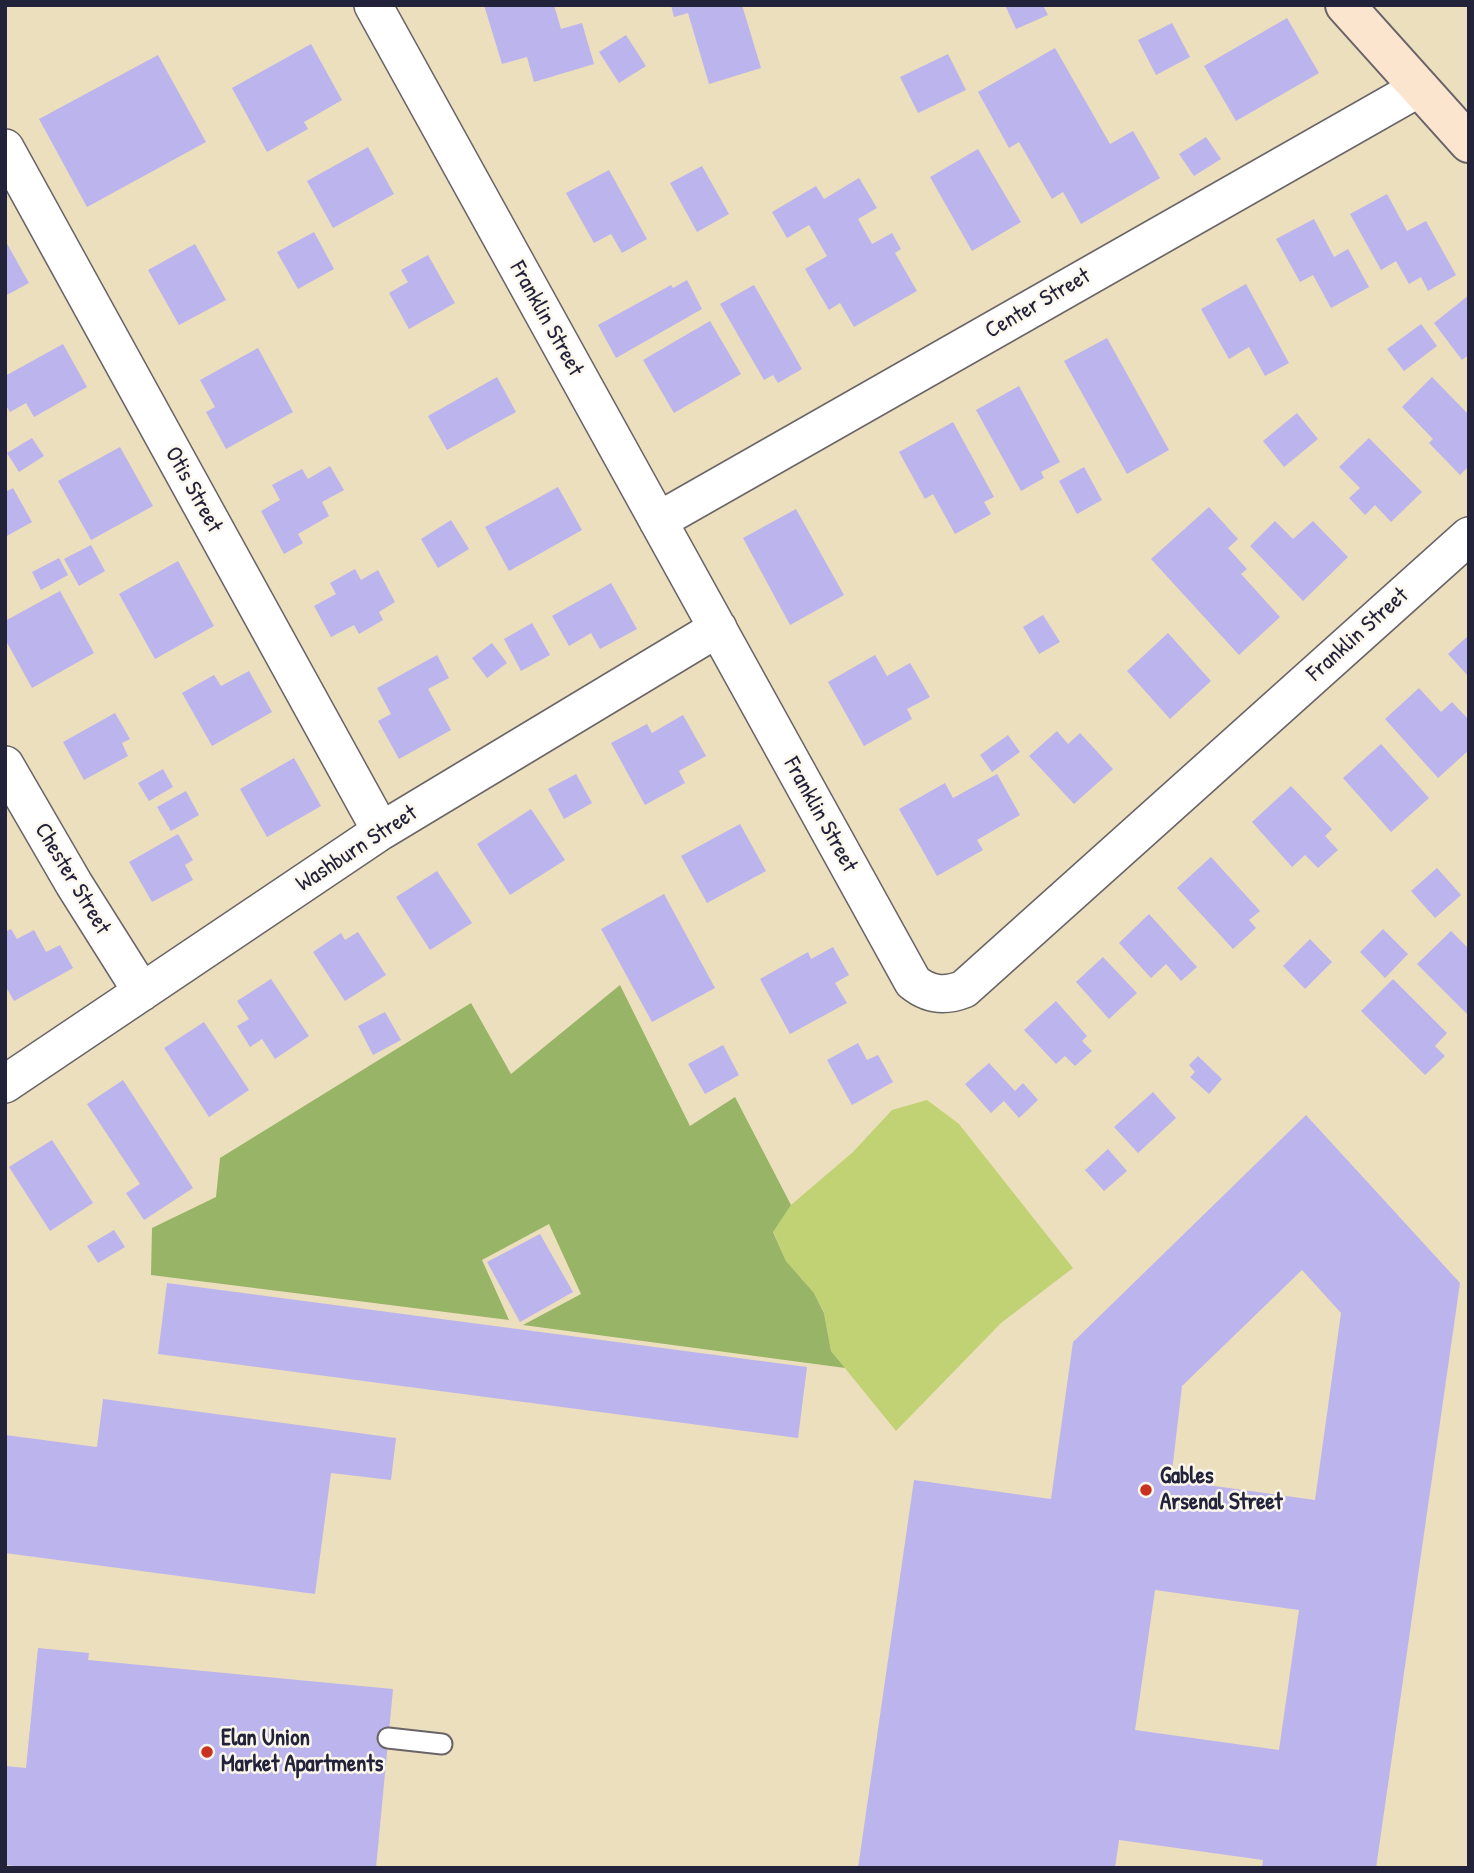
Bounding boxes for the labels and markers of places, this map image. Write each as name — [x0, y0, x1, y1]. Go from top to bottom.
place label: Gables Arsenal Street — [1160, 1463, 1282, 1517]
marker: Gables Arsenal Street — [1138, 1482, 1154, 1498]
place label: Elan Union Market Apartments — [221, 1725, 383, 1779]
marker: Elan Union Market Apartments — [199, 1744, 215, 1760]

